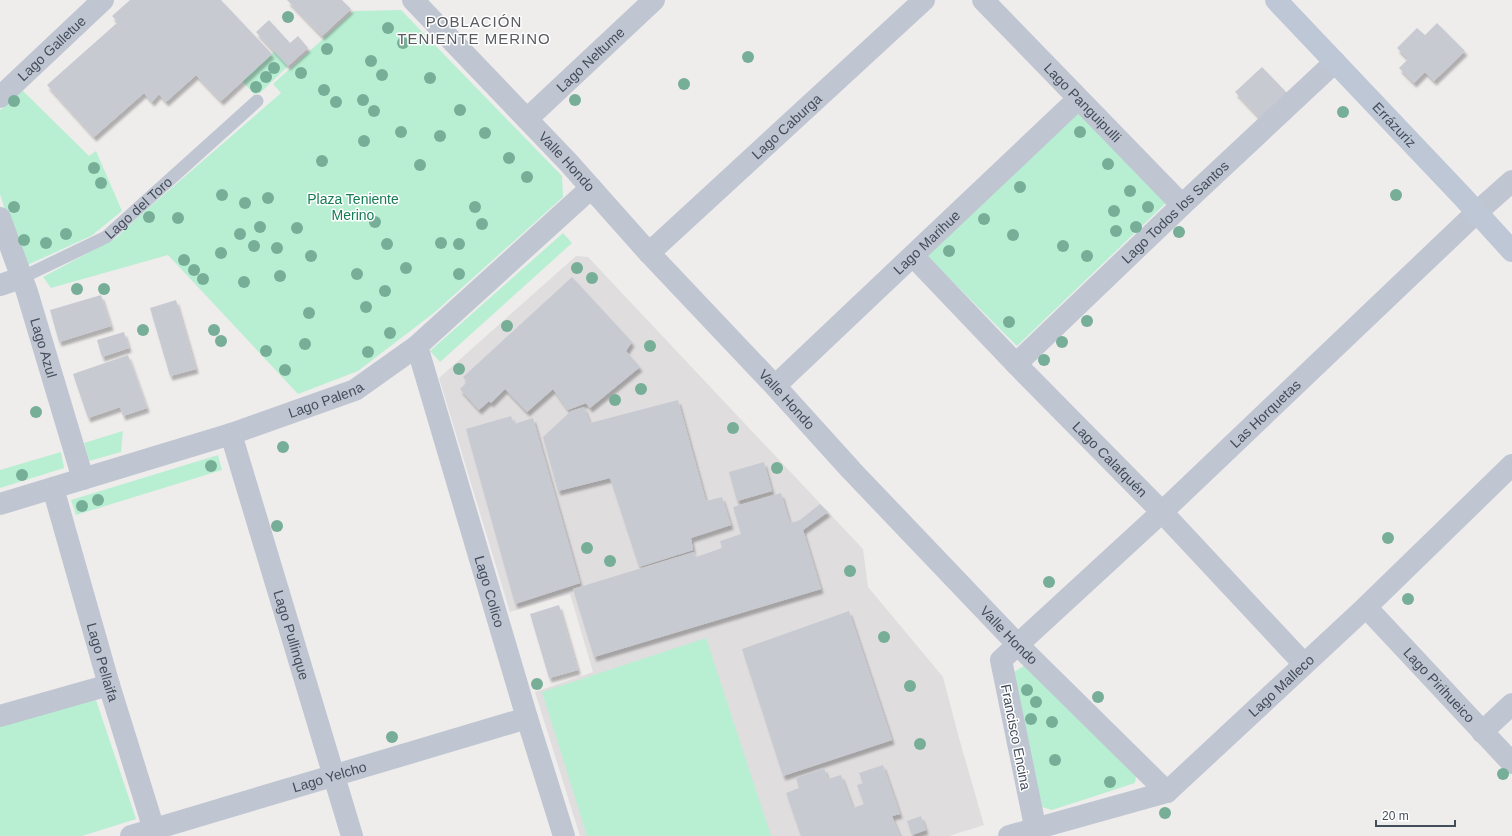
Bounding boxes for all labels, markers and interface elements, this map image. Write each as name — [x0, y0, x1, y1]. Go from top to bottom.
street label: Lago Galletue — [14, 12, 89, 84]
district label: POBLACIÓN TENIENTE MERINO — [397, 13, 551, 47]
street label: Lago Neltume — [553, 24, 628, 95]
street label: Lago Panguipulli — [1041, 60, 1124, 145]
street label: Lago Caburga — [749, 90, 825, 162]
street label: Errázuriz — [1369, 99, 1419, 151]
street label: Valle Hondo — [535, 128, 598, 195]
street label: Lago Todos los Santos — [1118, 158, 1232, 267]
street label: Lago del Toro — [102, 173, 175, 242]
park label: Plaza Teniente Merino — [307, 191, 399, 223]
street label: Lago Marihue — [890, 207, 964, 278]
street label: Lago Azul — [27, 316, 60, 380]
street label: Valle Hondo — [755, 366, 818, 433]
street label: Las Horquetas — [1227, 376, 1304, 451]
street label: Lago Palena — [286, 378, 367, 421]
street label: Lago Calafquén — [1069, 418, 1150, 500]
street label: Lago Colico — [471, 554, 508, 629]
street label: Lago Pullinque — [270, 588, 313, 682]
street label: Valle Hondo — [977, 603, 1041, 668]
street label: Lago Pellaifa — [84, 621, 122, 704]
street label: Lago Pirihueico — [1400, 644, 1478, 726]
street label: Lago Malleco — [1245, 651, 1317, 720]
street label: Francisco Encina — [998, 683, 1034, 791]
street label: Lago Yelcho — [290, 758, 368, 795]
scale bar — [1376, 802, 1455, 828]
text: 20 m — [1382, 809, 1409, 823]

